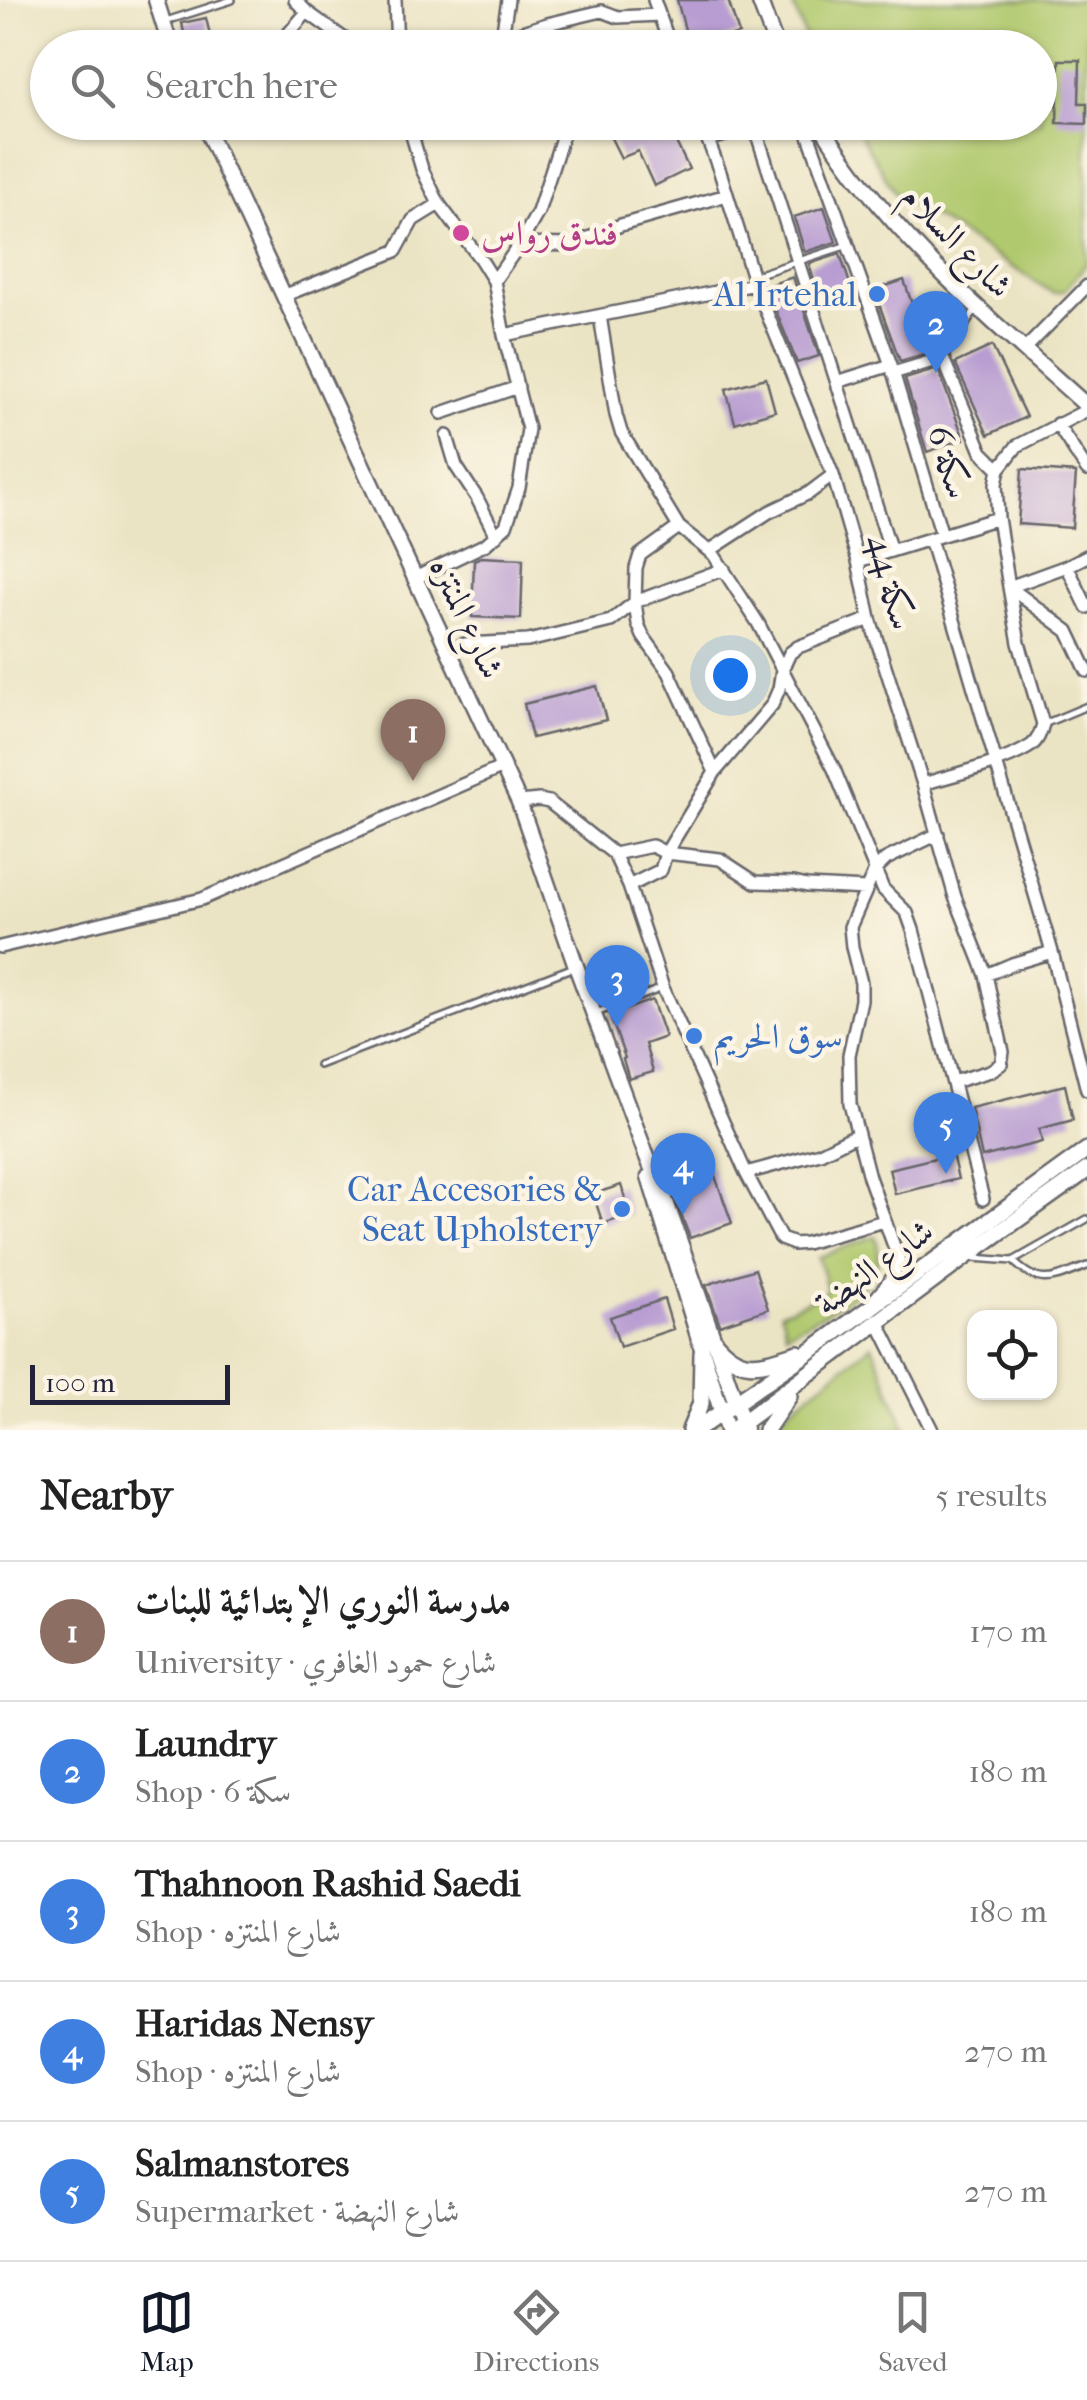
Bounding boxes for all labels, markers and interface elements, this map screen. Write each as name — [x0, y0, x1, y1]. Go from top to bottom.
search box — [30, 30, 1057, 140]
icon: search — [65, 58, 120, 113]
text: Search here — [145, 63, 338, 108]
street label: شارع السلام — [886, 176, 1021, 313]
place label: فندق رواس — [481, 213, 618, 254]
marker: فندق رواس — [450, 222, 472, 244]
place label: Al Irtehal — [711, 274, 857, 315]
marker: Al Irtehal — [866, 283, 888, 305]
pin: 2 — [904, 290, 968, 373]
street label: سكة 6 — [919, 420, 979, 504]
street label: سكة 44 — [859, 530, 923, 634]
street label: شارع المنتزه — [414, 551, 513, 688]
your location — [705, 650, 756, 701]
pin: 1 — [380, 698, 446, 781]
pin: 3 — [584, 944, 650, 1027]
place label: سوق الحريم — [714, 1016, 843, 1066]
marker: سوق الحريم — [683, 1025, 705, 1047]
pin: 5 — [914, 1092, 978, 1174]
pin: 4 — [650, 1132, 716, 1215]
place label: Car Accesories & Seat Upholstery — [347, 1169, 603, 1250]
marker: Car Accesories & Seat Upholstery — [611, 1198, 633, 1220]
street label: شارع النهضة — [807, 1210, 946, 1330]
map controls — [967, 1310, 1057, 1400]
button: locate — [967, 1310, 1057, 1400]
scale bar — [30, 1360, 230, 1404]
text: 100 m — [45, 1366, 115, 1399]
text: Nearby — [40, 1471, 172, 1520]
text: 5 results — [935, 1477, 1047, 1514]
text: مدرسة النوري الإبتدائية للبنات — [135, 1578, 511, 1623]
text: 1 — [67, 1613, 78, 1650]
text: 170 m — [969, 1613, 1047, 1650]
text: University · شارع حمود الغافري — [135, 1644, 496, 1681]
text: Laundry — [135, 1721, 276, 1766]
text: 2 — [64, 1753, 81, 1790]
text: 180 m — [968, 1753, 1047, 1790]
text: Shop · سكة 6 — [135, 1773, 291, 1810]
text: Thahnoon Rashid Saedi — [135, 1861, 521, 1906]
text: 3 — [66, 1893, 79, 1930]
text: 180 m — [968, 1893, 1047, 1930]
text: Shop · شارع المنتزه — [135, 1913, 341, 1950]
text: Haridas Nensy — [135, 2001, 373, 2046]
text: 4 — [63, 2033, 82, 2070]
text: 270 m — [964, 2033, 1047, 2070]
text: Shop · شارع المنتزه — [135, 2053, 341, 2090]
text: Salmanstores — [135, 2141, 349, 2186]
text: 5 — [66, 2173, 79, 2210]
text: 270 m — [964, 2173, 1047, 2210]
text: Supermarket · شارع النهضة — [135, 2193, 459, 2230]
tab: Map — [139, 2285, 194, 2378]
tab: Directions — [473, 2285, 599, 2378]
tab: Saved — [878, 2285, 948, 2378]

